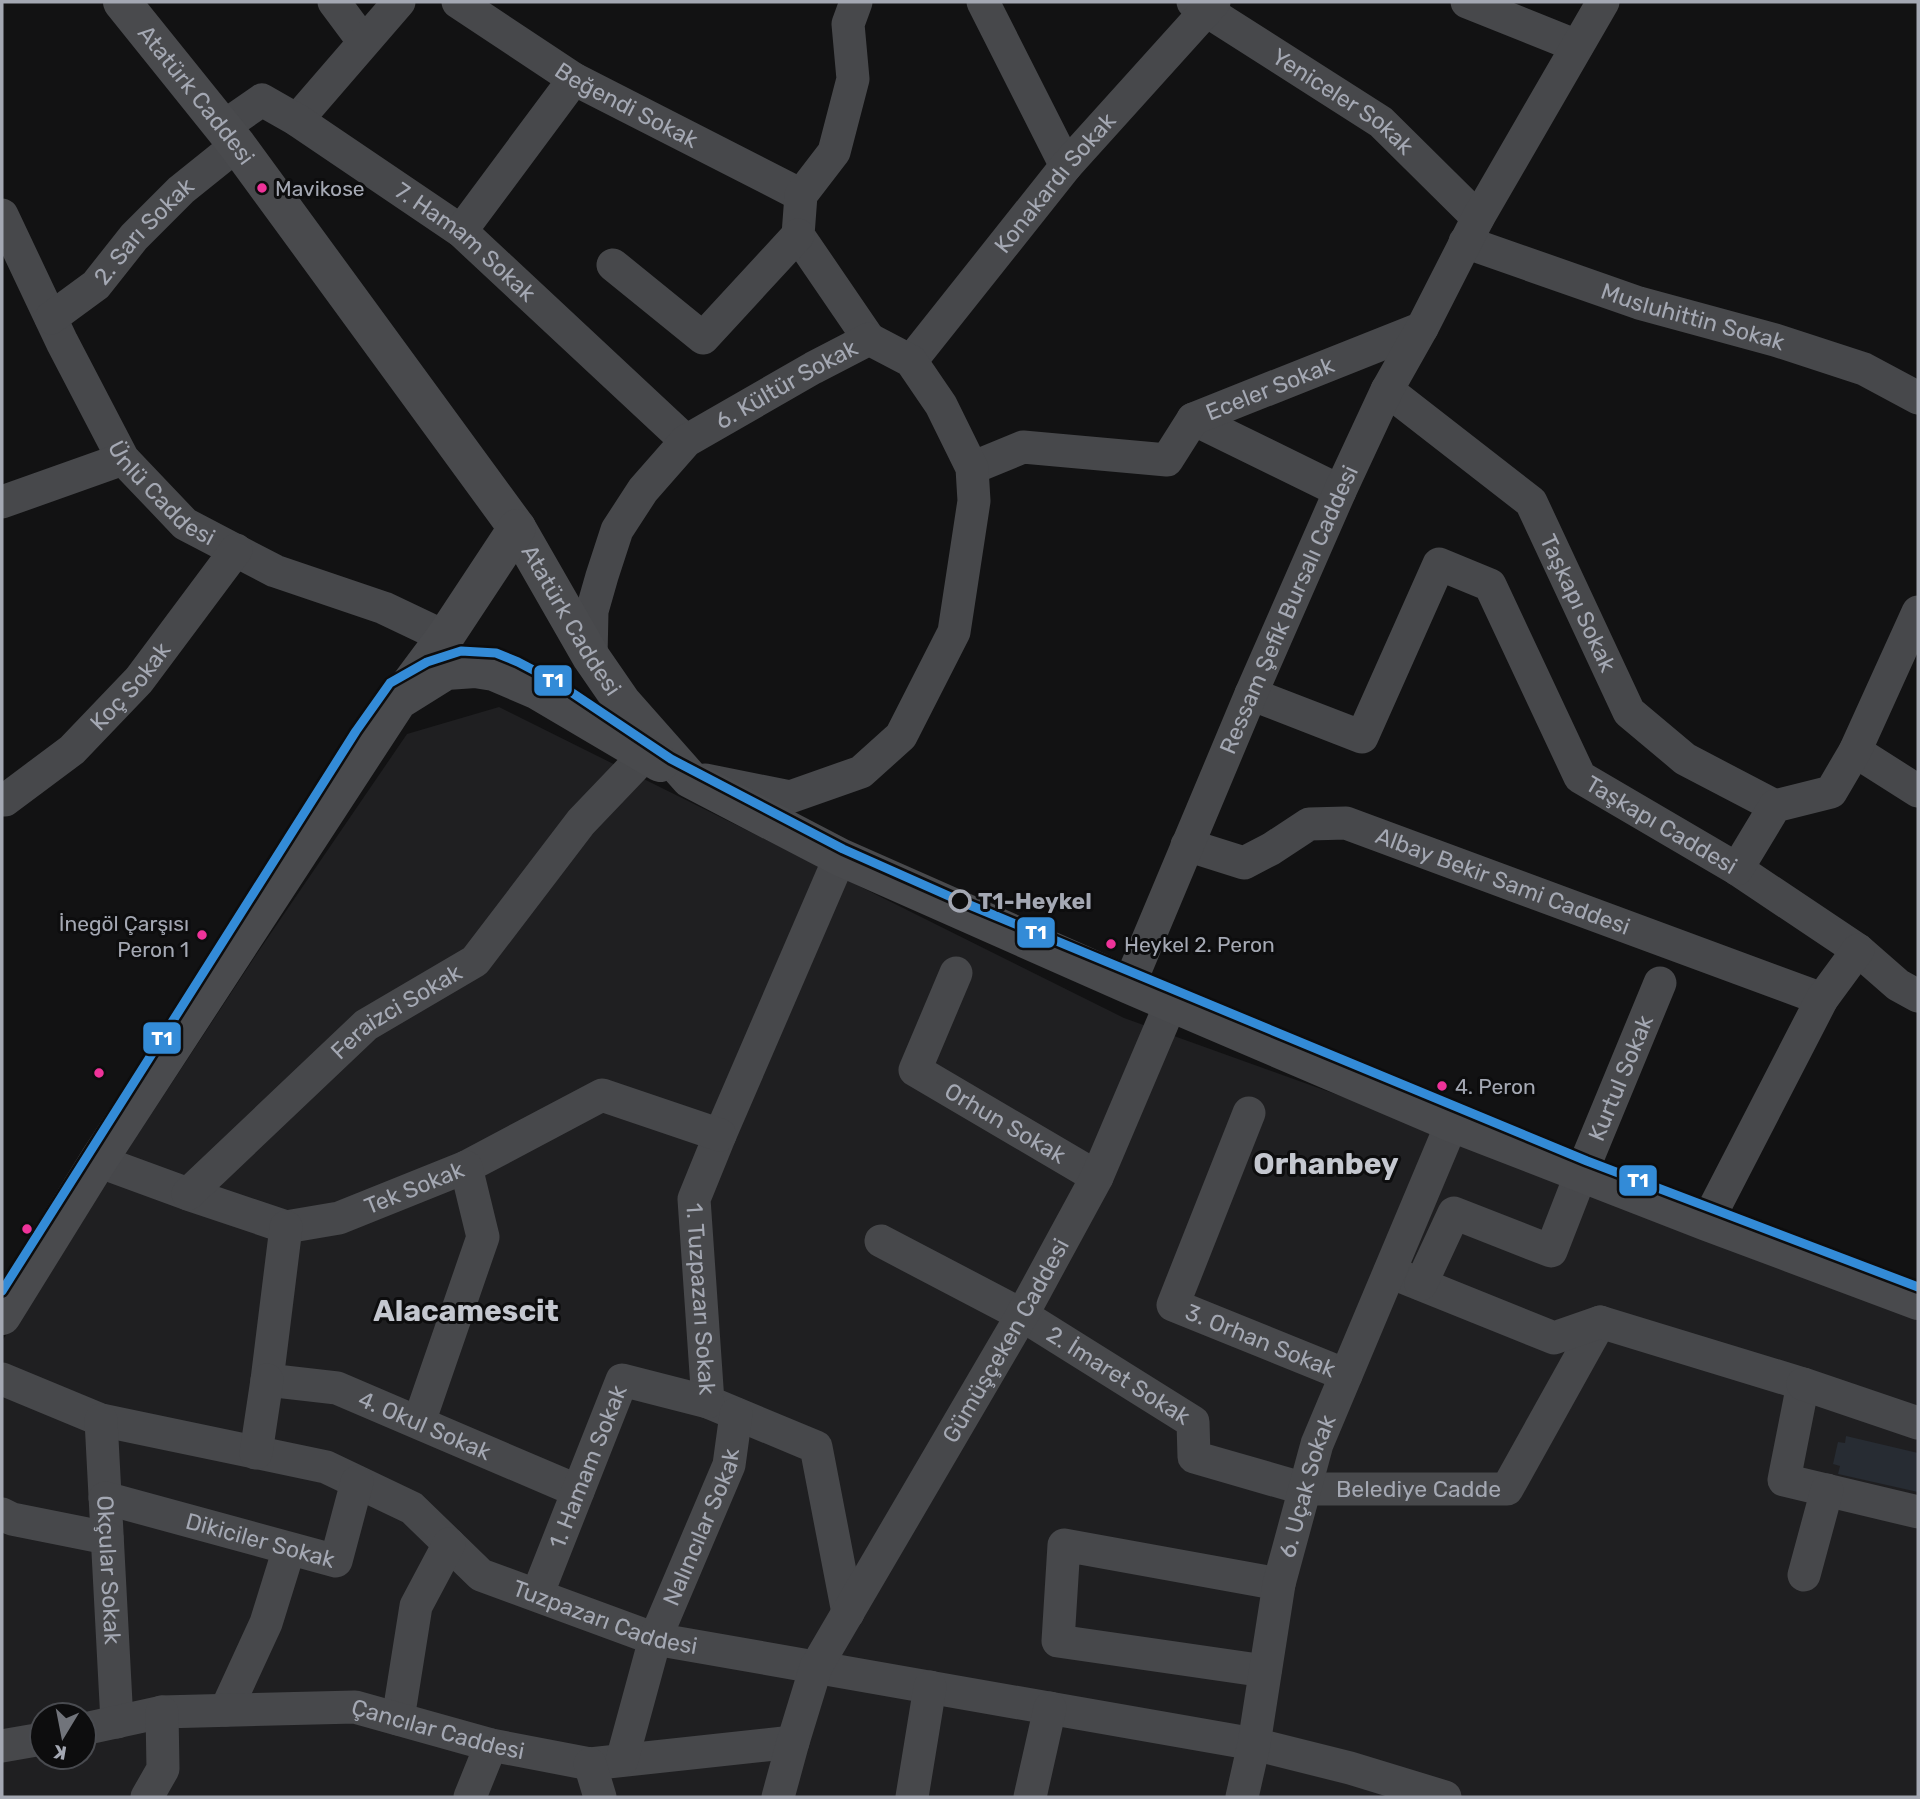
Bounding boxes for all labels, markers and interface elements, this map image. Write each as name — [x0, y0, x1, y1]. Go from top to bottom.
street label: Atatürk Caddesi — [132, 19, 261, 170]
street label: Yeniceler Sokak — [1267, 42, 1420, 161]
street label: Beğendi Sokak — [550, 56, 703, 154]
street label: Konakardı Sokak — [988, 107, 1121, 259]
street label: 2. Sarı Sokak — [88, 171, 199, 290]
place label: Mavikose — [275, 176, 365, 201]
street label: 7. Hamam Sokak — [390, 176, 542, 308]
marker: Mavikose — [255, 181, 269, 195]
street label: Musluhittin Sokak — [1597, 277, 1789, 356]
street label: 6. Kültür Sokak — [710, 333, 862, 435]
street label: Eceler Sokak — [1202, 350, 1338, 426]
street label: Ünlü Caddesi — [102, 436, 220, 551]
street label: Ressam Şefik Bursalı Caddesi — [1214, 461, 1364, 758]
street label: Taşkapı Sokak — [1534, 530, 1622, 676]
street label: Atatürk Caddesi — [516, 540, 627, 701]
street label: Koç Sokak — [84, 636, 176, 736]
line badge: T1 — [533, 664, 573, 697]
text: T1 — [542, 669, 564, 692]
street label: Taşkapı Caddesi — [1581, 770, 1742, 880]
street label: Albay Bekir Sami Caddesi — [1372, 821, 1634, 941]
place label: T1-Heykel — [978, 887, 1092, 915]
marker: T1-Heykel — [949, 890, 971, 912]
place label: İnegöl Çarşısı Peron 1 — [59, 911, 189, 962]
line badge: T1 — [1016, 916, 1056, 949]
text: T1 — [1025, 921, 1047, 944]
marker: İnegöl Çarşısı Peron 1 — [195, 928, 209, 942]
place label: Heykel 2. Peron — [1124, 932, 1275, 957]
marker: Heykel 2. Peron — [1104, 937, 1118, 951]
street label: Feraizci Sokak — [325, 958, 467, 1065]
street label: Kurtul Sokak — [1582, 1011, 1659, 1145]
line badge: T1 — [142, 1021, 182, 1055]
text: T1 — [151, 1027, 173, 1050]
unlabelled marker — [92, 1066, 106, 1080]
place label: 4. Peron — [1455, 1074, 1536, 1099]
street label: Orhun Sokak — [940, 1077, 1071, 1170]
marker: 4. Peron — [1435, 1079, 1449, 1093]
district label: Orhanbey — [1253, 1146, 1399, 1182]
street label: Tek Sokak — [360, 1155, 468, 1220]
line badge: T1 — [1618, 1164, 1658, 1197]
text: T1 — [1627, 1169, 1649, 1192]
street label: 1. Tuzpazarı Sokak — [680, 1202, 721, 1396]
unlabelled marker — [20, 1222, 34, 1236]
street label: Gümüşçeken Caddesi — [936, 1234, 1075, 1448]
district label: Alacamescit — [373, 1293, 559, 1329]
street label: 3. Orhan Sokak — [1181, 1298, 1340, 1383]
street label: 2. İmaret Sokak — [1041, 1320, 1196, 1431]
street label: 1. Hamam Sokak — [543, 1381, 633, 1552]
street label: 4. Okul Sokak — [354, 1385, 495, 1466]
street label: 6. Uçak Sokak — [1273, 1410, 1342, 1561]
street label: Nalıncılar Sokak — [657, 1447, 745, 1610]
street label: Belediye Cadde — [1336, 1475, 1501, 1503]
street label: Okçular Sokak — [91, 1494, 127, 1645]
street label: Dikiciler Sokak — [183, 1507, 338, 1574]
street label: Tuzpazarı Caddesi — [509, 1574, 700, 1660]
street label: Çancılar Caddesi — [348, 1693, 527, 1765]
north arrow — [28, 1701, 98, 1771]
text: K — [52, 1740, 68, 1765]

